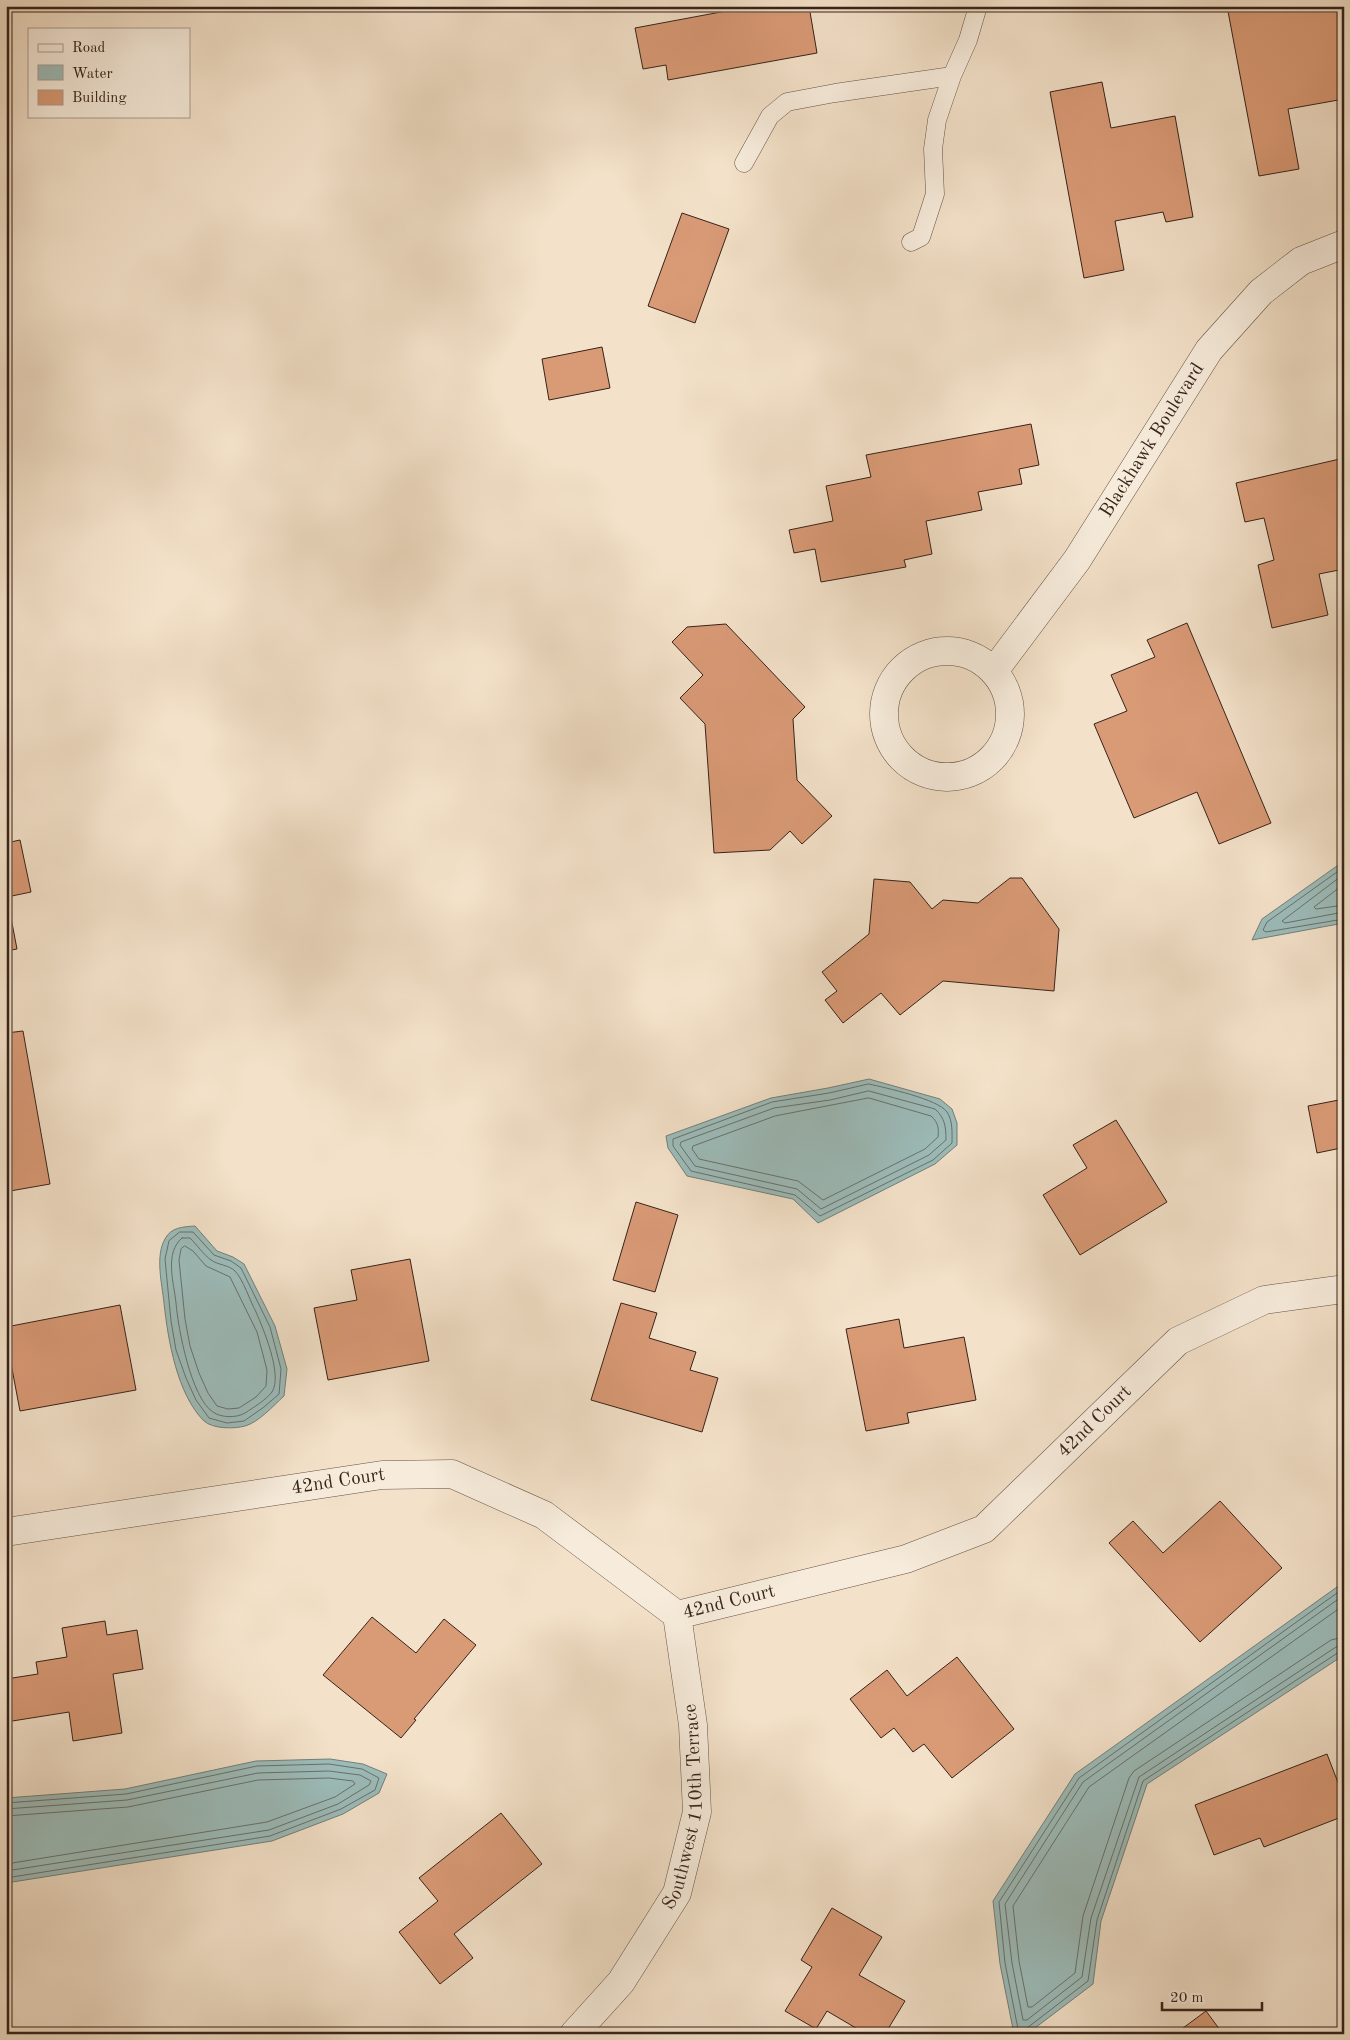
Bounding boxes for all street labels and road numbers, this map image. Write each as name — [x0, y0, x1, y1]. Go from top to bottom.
street label: Blackhawk Boulevard — [1097, 360, 1208, 521]
street label: 42nd Court — [1054, 1382, 1135, 1461]
street label: 42nd Court — [290, 1465, 386, 1498]
street label: 42nd Court — [681, 1582, 777, 1623]
street label: Southwest 110th Terrace — [659, 1703, 706, 1913]

